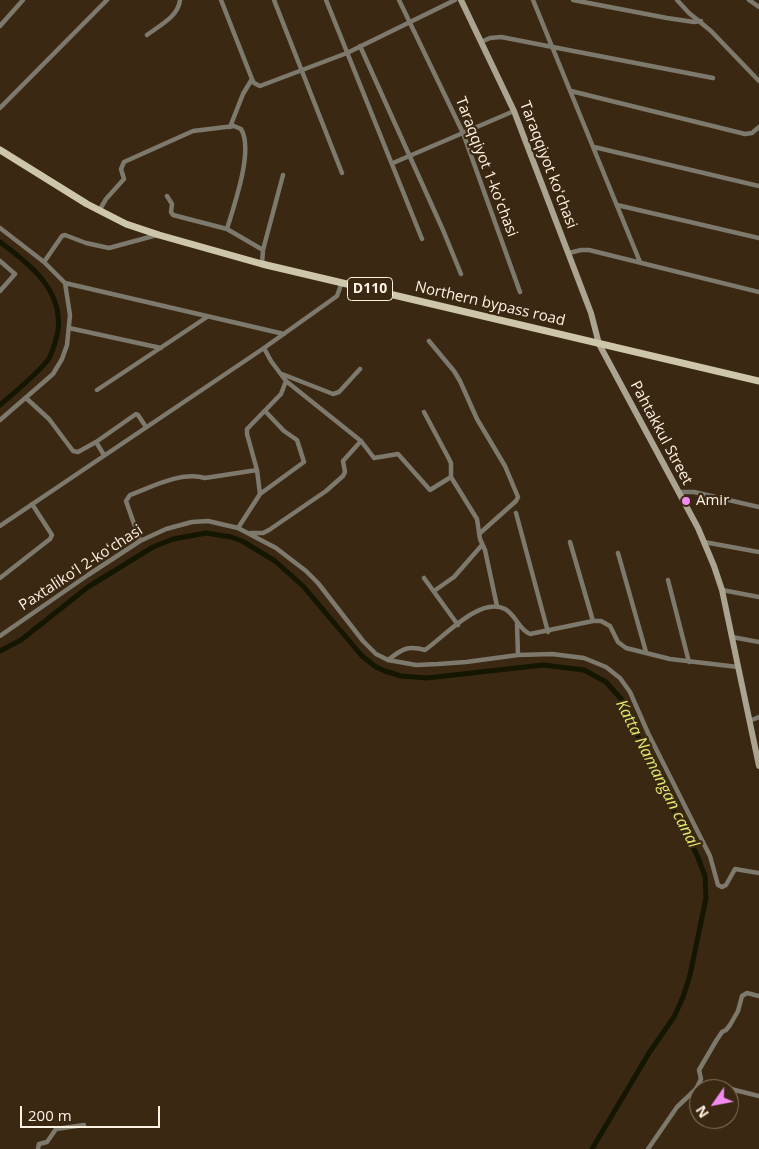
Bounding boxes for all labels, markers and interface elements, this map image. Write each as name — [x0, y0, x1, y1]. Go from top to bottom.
street label: Taraqqiyot 1-koʻchasi — [451, 95, 521, 239]
street label: Taraqqiyot koʻchasi — [515, 99, 581, 231]
road number: D110 — [348, 278, 392, 300]
street label: Northern bypass road — [413, 278, 567, 330]
street label: Pahtakkul Street — [626, 378, 696, 488]
place label: Amir — [696, 492, 729, 510]
marker: Amir — [680, 495, 692, 507]
street label: Paxtalikoʻl 2-koʻchasi — [16, 521, 146, 615]
water label: Katta Namangan canal — [611, 697, 703, 851]
north arrow — [689, 1079, 739, 1129]
scale bar — [22, 1096, 162, 1128]
text: N — [691, 1102, 713, 1122]
text: 200 m — [28, 1105, 72, 1125]

